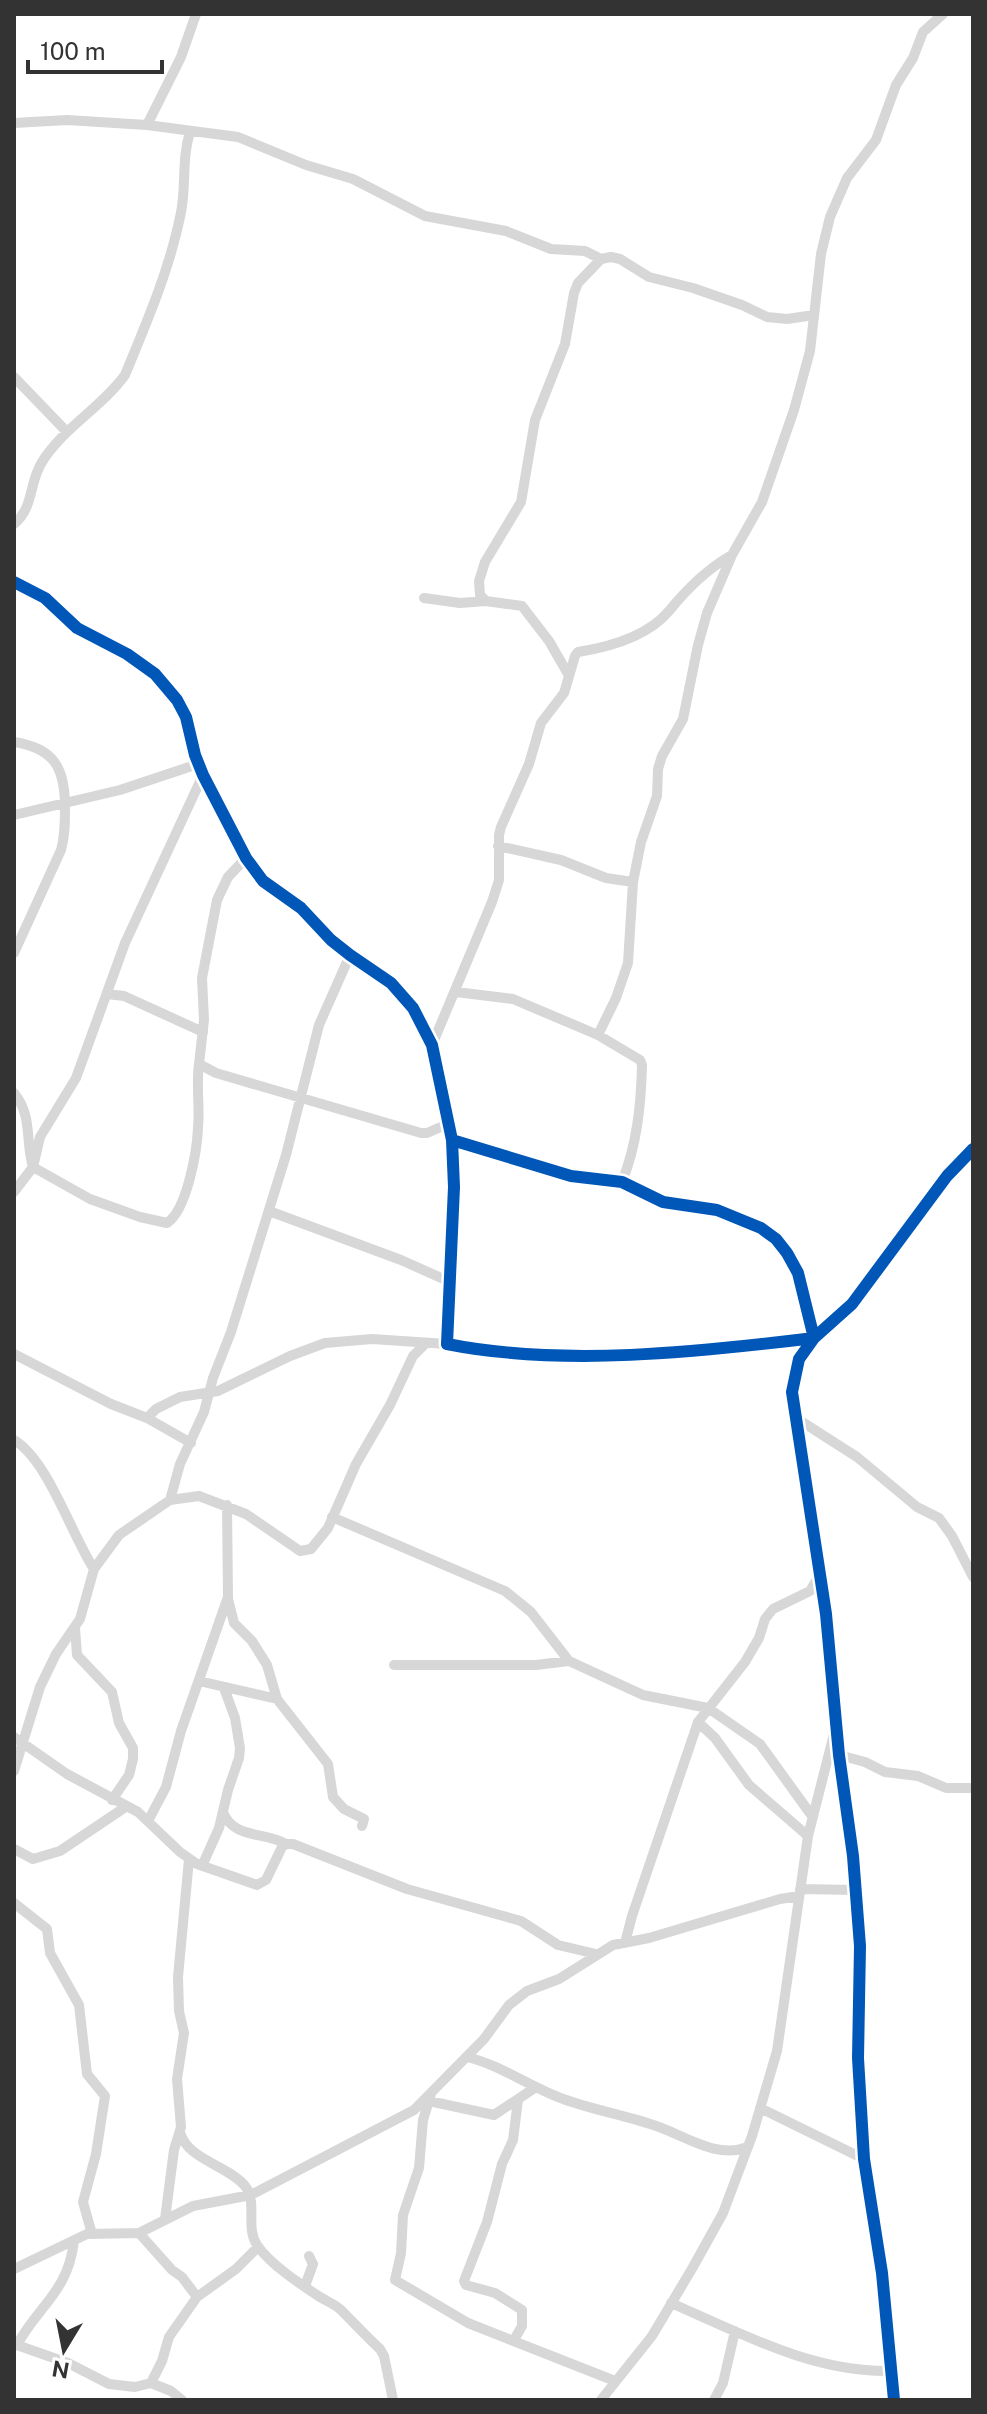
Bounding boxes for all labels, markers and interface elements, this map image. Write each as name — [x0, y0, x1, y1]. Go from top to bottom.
scale bar — [28, 24, 162, 74]
text: 100 m — [40, 37, 106, 65]
north arrow — [24, 2310, 104, 2390]
text: N — [50, 2355, 71, 2384]

